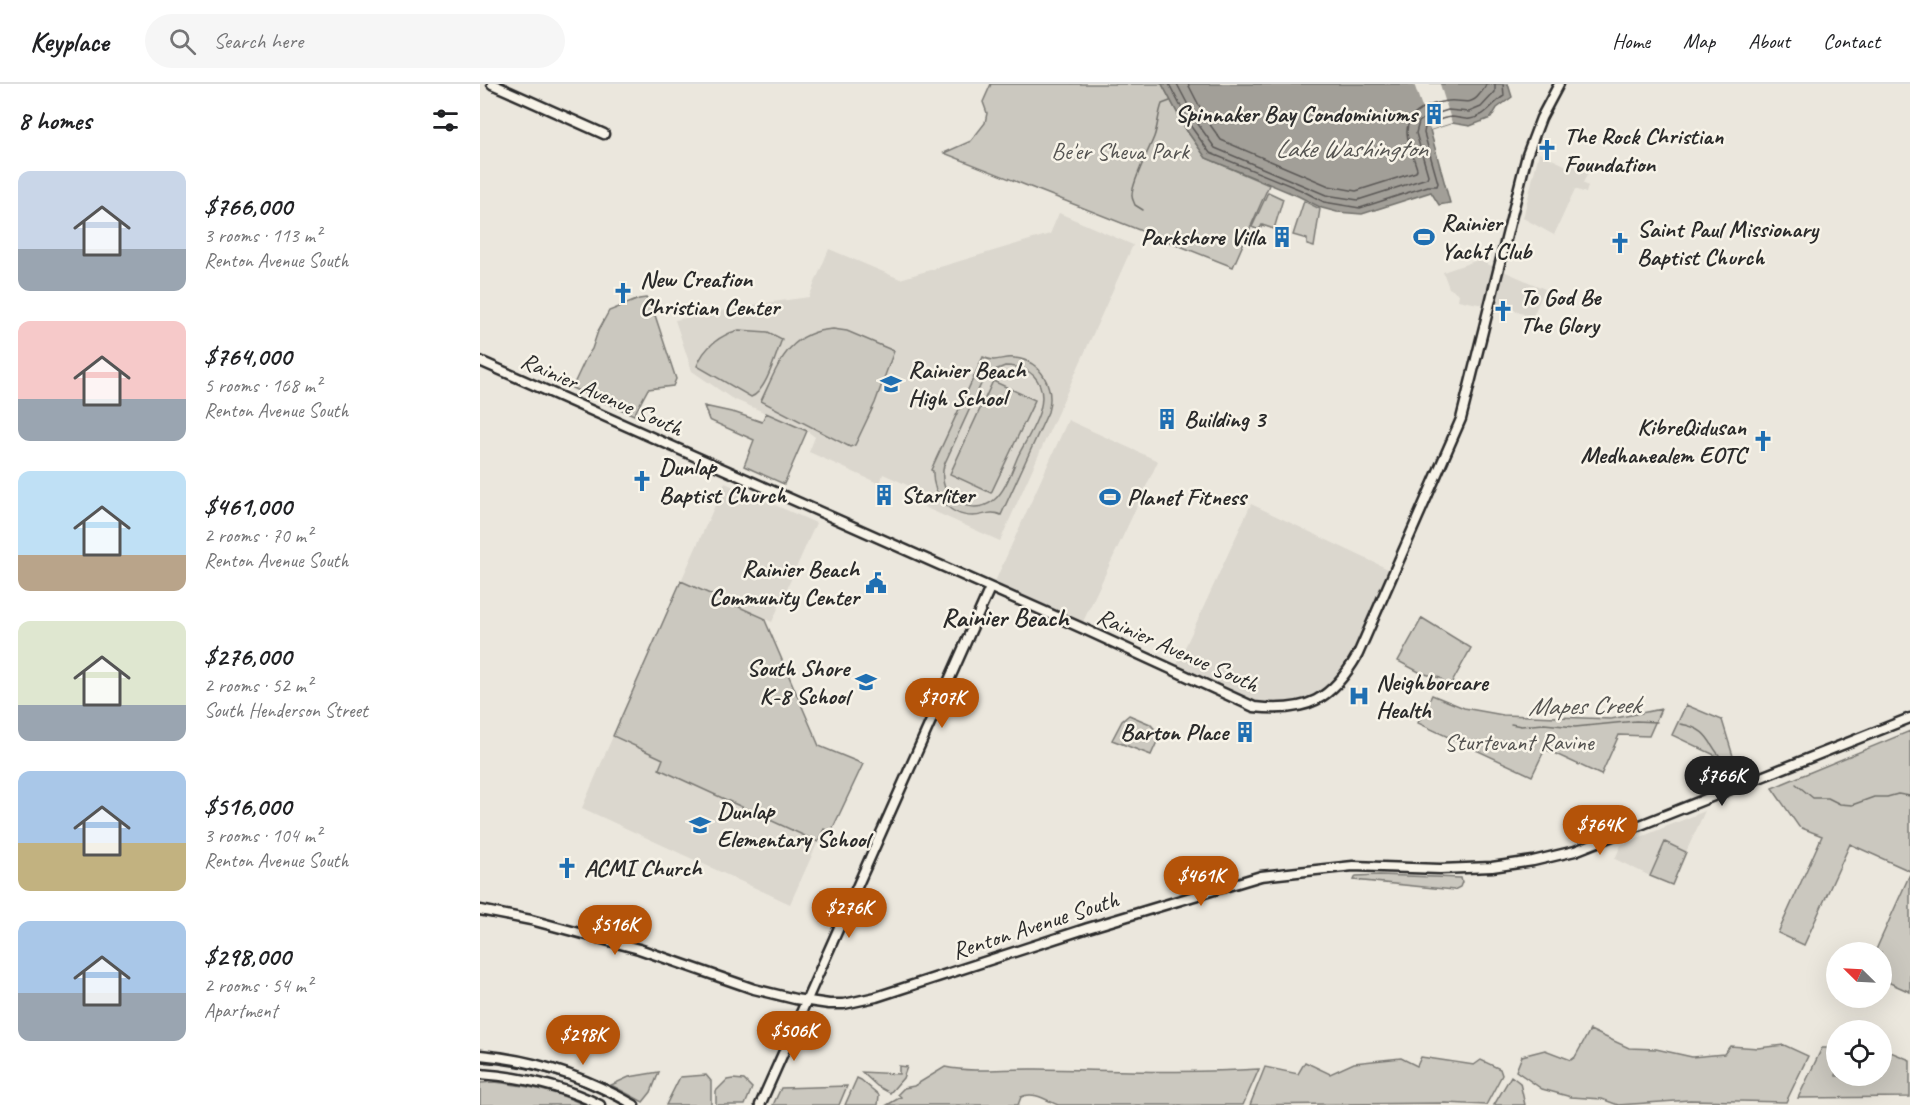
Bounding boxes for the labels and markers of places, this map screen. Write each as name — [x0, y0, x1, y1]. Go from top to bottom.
place label: Spinnaker Bay Condominiums — [1175, 99, 1420, 129]
building icon: Spinnaker Bay Condominiums — [1422, 102, 1446, 126]
place label: The Rock Christian Foundation — [1564, 121, 1724, 179]
church icon: The Rock Christian Foundation — [1535, 138, 1559, 162]
place label: Rainier Yacht Club — [1441, 208, 1533, 266]
place label: Saint Paul Missionary Baptist Church — [1637, 214, 1820, 272]
place label: Parkshore Villa — [1141, 222, 1267, 252]
building icon: Parkshore Villa — [1270, 225, 1294, 249]
sports icon: Rainier Yacht Club — [1412, 225, 1436, 249]
church icon: Saint Paul Missionary Baptist Church — [1608, 231, 1632, 255]
place label: New Creation Christian Center — [640, 264, 782, 322]
church icon: New Creation Christian Center — [611, 281, 635, 305]
place label: To God Be The Glory — [1520, 282, 1602, 340]
church icon: To God Be The Glory — [1491, 299, 1515, 323]
place label: Rainier Beach High School — [908, 355, 1027, 413]
school or university icon: Rainier Beach High School — [879, 372, 903, 396]
place label: Building 3 — [1184, 404, 1267, 434]
building icon: Building 3 — [1155, 407, 1179, 431]
place label: KibreQidusan Medhanealem EOTC — [1580, 412, 1749, 470]
church icon: KibreQidusan Medhanealem EOTC — [1751, 429, 1775, 453]
place label: Dunlap Baptist Church — [659, 452, 787, 510]
church icon: Dunlap Baptist Church — [630, 469, 654, 493]
place label: Starliter — [901, 480, 977, 510]
place label: Planet Fitness — [1127, 482, 1248, 512]
building icon: Starliter — [872, 483, 896, 507]
sports icon: Planet Fitness — [1098, 485, 1122, 509]
place label: Rainier Beach Community Center — [709, 554, 861, 612]
public building icon: Rainier Beach Community Center — [864, 571, 888, 595]
place label: South Shore K-8 School — [747, 653, 854, 711]
place label: Neighborcare Health — [1376, 667, 1490, 725]
school or university icon: South Shore K-8 School — [854, 670, 878, 694]
pin: $707K — [900, 678, 984, 729]
hospital icon: Neighborcare Health — [1347, 684, 1371, 708]
place label: Barton Place — [1120, 717, 1230, 747]
building icon: Barton Place — [1233, 720, 1257, 744]
pin: $766K — [1680, 756, 1764, 807]
place label: Dunlap Elementary School — [717, 796, 874, 854]
pin: $764K — [1558, 805, 1642, 856]
school or university icon: Dunlap Elementary School — [688, 813, 712, 837]
place label: ACMI Church — [584, 853, 703, 883]
church icon: ACMI Church — [555, 856, 579, 880]
pin: $461K — [1159, 856, 1243, 907]
pin: $276K — [807, 888, 891, 939]
pin: $516K — [573, 905, 657, 956]
pin: $506K — [752, 1011, 836, 1062]
pin: $298K — [541, 1015, 625, 1066]

